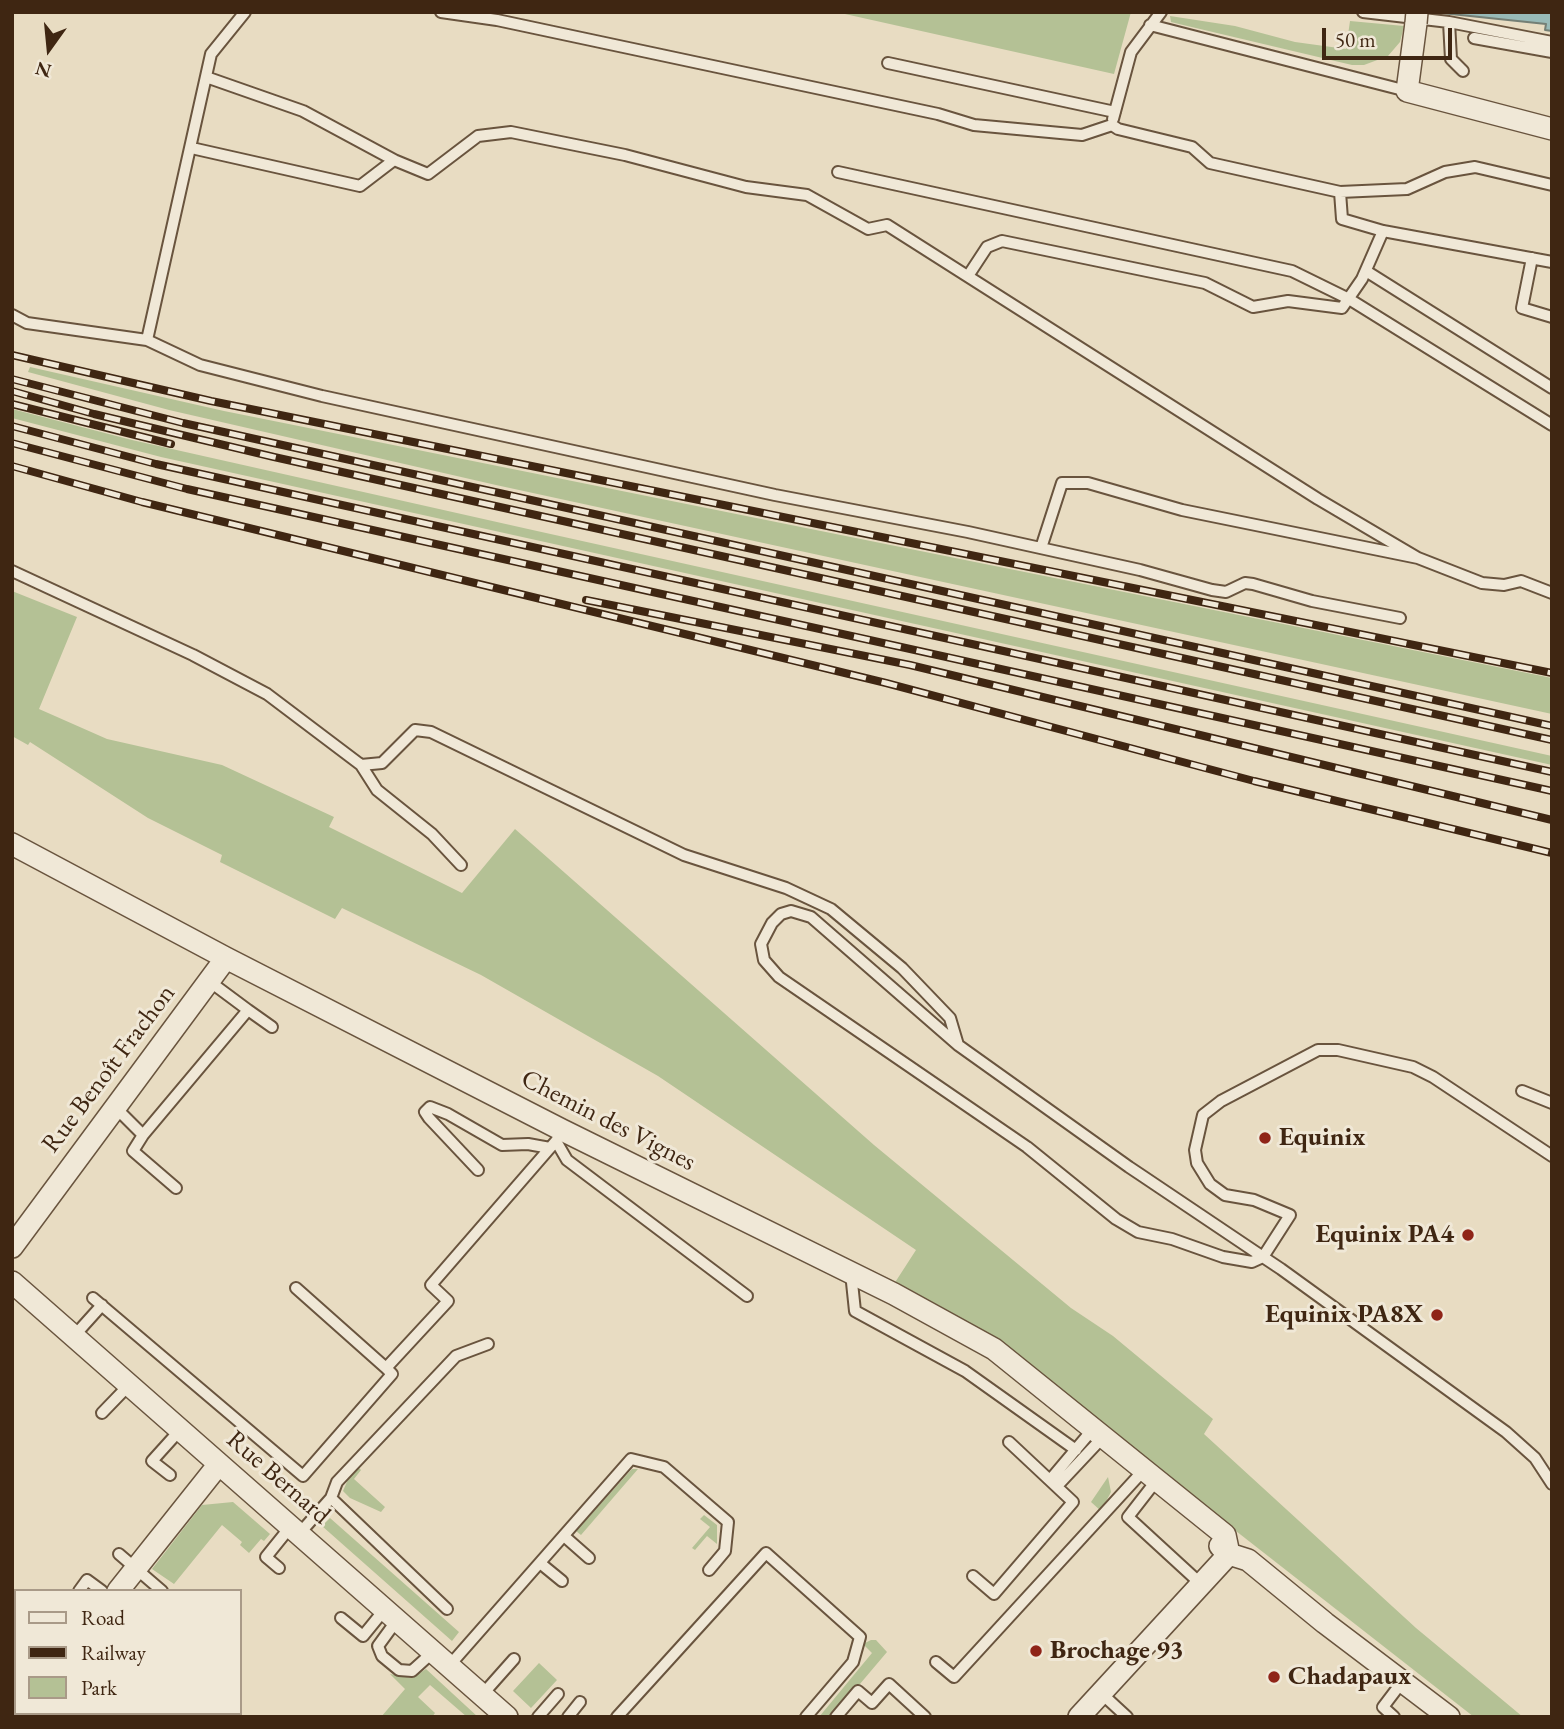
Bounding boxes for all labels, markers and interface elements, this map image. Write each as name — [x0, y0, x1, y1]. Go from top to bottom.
north arrow — [14, 14, 84, 84]
scale bar — [1326, 14, 1456, 58]
text: 50 m — [1335, 26, 1376, 53]
text: N — [33, 56, 54, 84]
street label: Rue Benoît Frachon — [36, 979, 182, 1159]
street label: Chemin des Vignes — [516, 1064, 700, 1178]
place label: Equinix — [1279, 1122, 1365, 1154]
marker: Equinix — [1257, 1130, 1273, 1146]
place label: Equinix PA4 — [1315, 1219, 1454, 1251]
marker: Equinix PA4 — [1460, 1227, 1476, 1243]
place label: Equinix PA8X — [1265, 1299, 1423, 1331]
marker: Equinix PA8X — [1429, 1307, 1445, 1323]
street label: Rue Bernard — [220, 1424, 336, 1532]
legend — [14, 1589, 242, 1715]
text: Road — [81, 1604, 125, 1631]
place label: Brochage 93 — [1050, 1635, 1183, 1667]
text: Railway — [81, 1639, 146, 1666]
marker: Brochage 93 — [1028, 1643, 1044, 1659]
place label: Chadapaux — [1288, 1661, 1411, 1693]
marker: Chadapaux — [1266, 1669, 1282, 1685]
text: Park — [81, 1674, 117, 1701]

